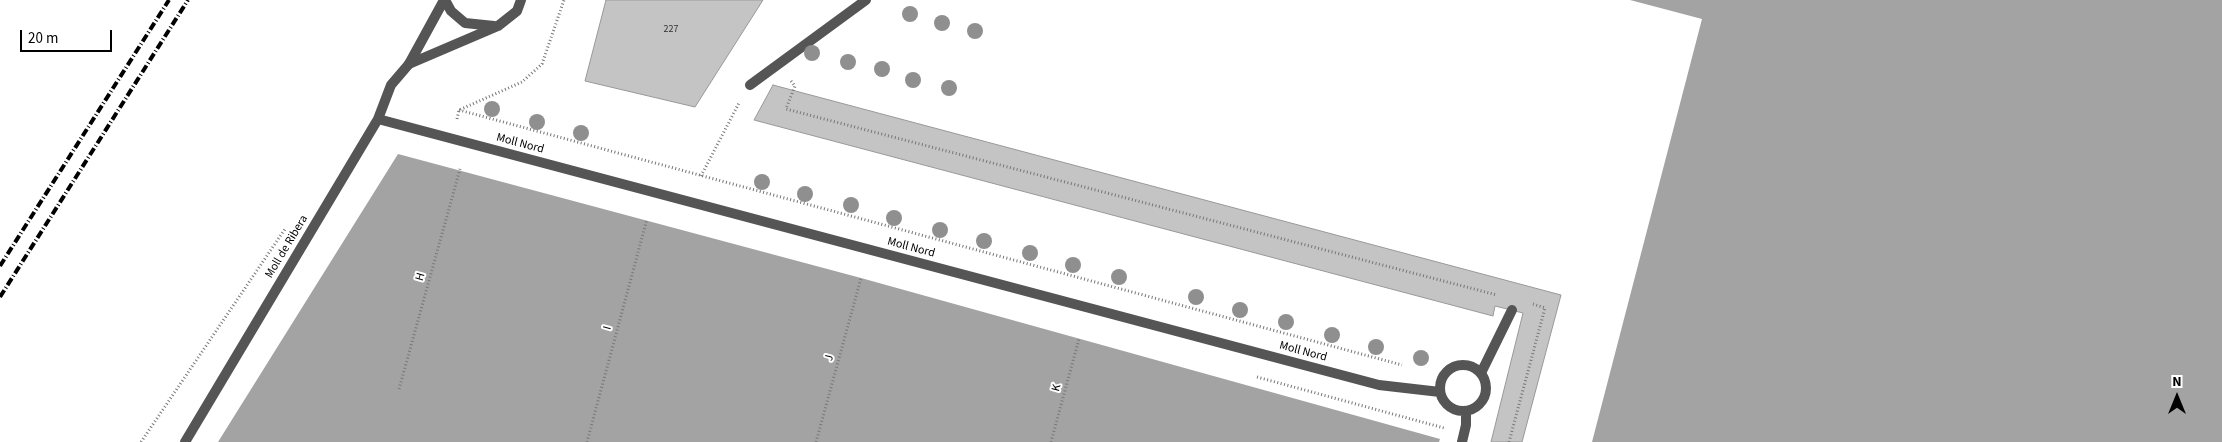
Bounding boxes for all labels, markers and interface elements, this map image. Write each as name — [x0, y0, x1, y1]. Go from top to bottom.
scale bar — [22, 20, 115, 52]
house number: 227 — [664, 24, 678, 36]
text: 20 m — [28, 28, 58, 49]
street label: Moll Nord — [495, 131, 545, 157]
street label: Moll de Ribera — [263, 213, 311, 281]
street label: Moll Nord — [886, 235, 936, 261]
street label: H — [413, 271, 429, 283]
street label: I — [601, 325, 615, 331]
street label: Moll Nord — [1278, 339, 1328, 365]
street label: J — [822, 353, 838, 363]
north arrow — [2152, 372, 2202, 422]
text: N — [2172, 372, 2182, 392]
street label: K — [1049, 383, 1065, 393]

